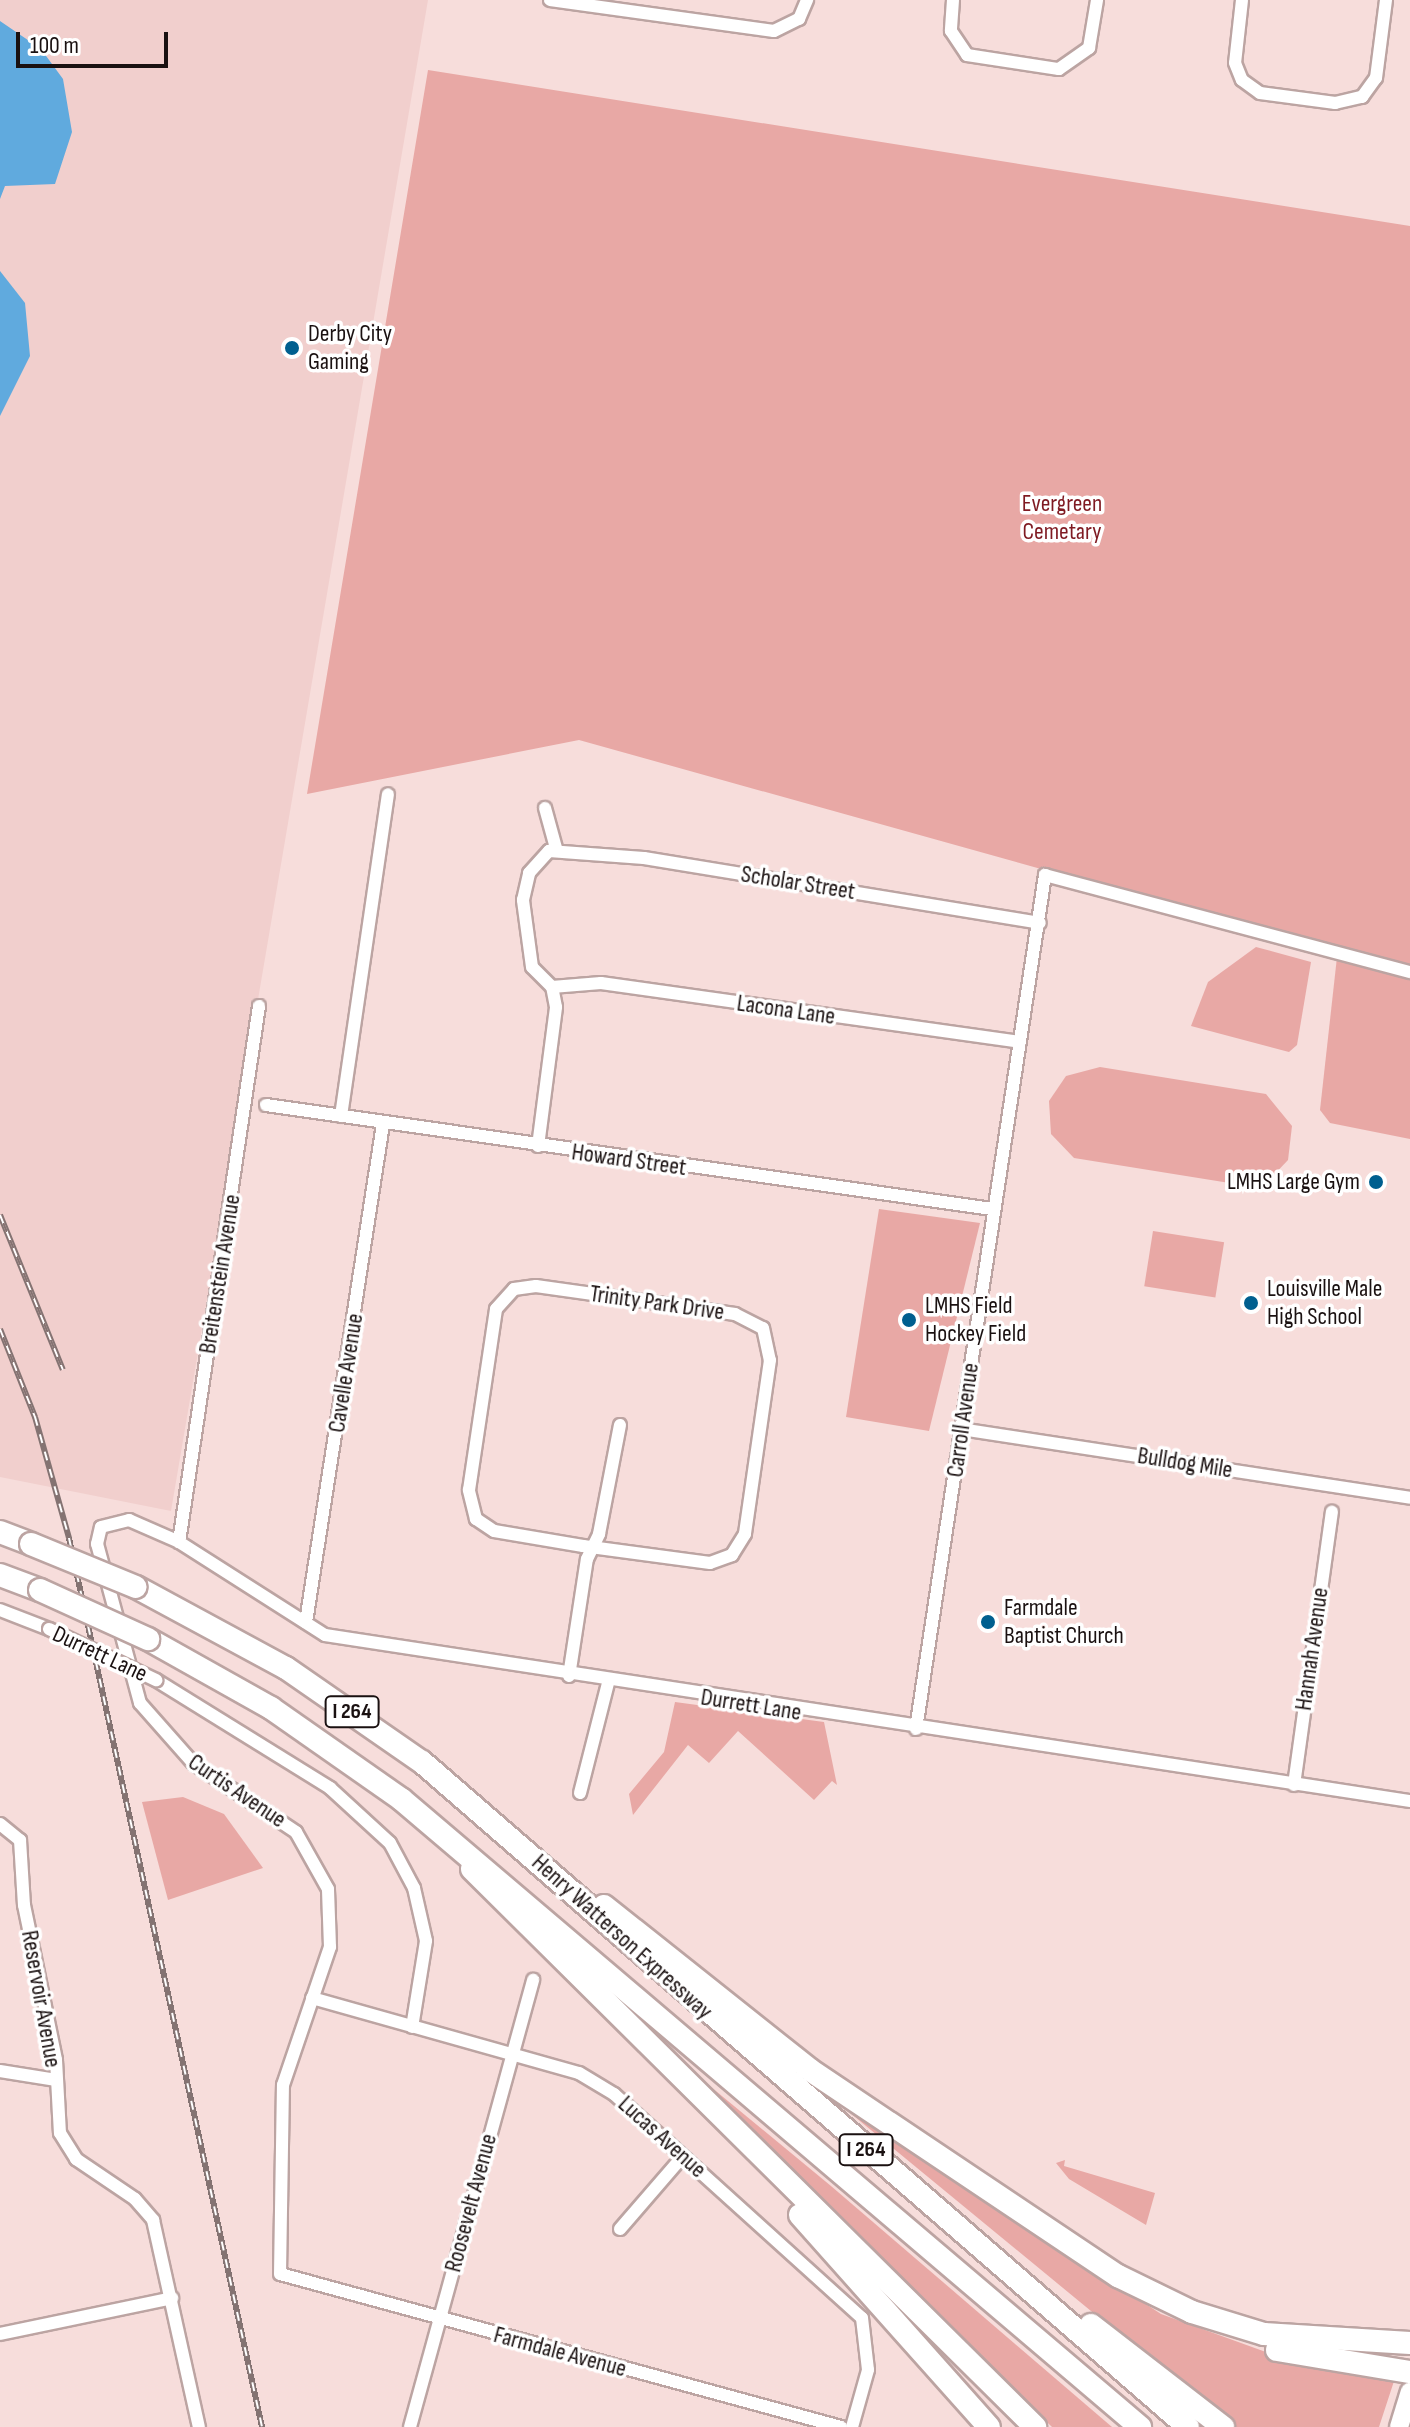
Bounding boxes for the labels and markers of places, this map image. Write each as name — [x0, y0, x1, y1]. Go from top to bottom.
place label: Derby City Gaming — [308, 320, 392, 376]
marker: Derby City Gaming — [283, 339, 301, 357]
place label: LMHS Large Gym — [1227, 1168, 1360, 1196]
marker: LMHS Large Gym — [1367, 1173, 1385, 1191]
place label: Louisville Male High School — [1267, 1275, 1382, 1331]
place label: LMHS Field Hockey Field — [925, 1292, 1026, 1348]
marker: Louisville Male High School — [1242, 1294, 1260, 1312]
marker: LMHS Field Hockey Field — [900, 1311, 918, 1329]
place label: Farmdale Baptist Church — [1004, 1594, 1124, 1650]
marker: Farmdale Baptist Church — [979, 1613, 997, 1631]

